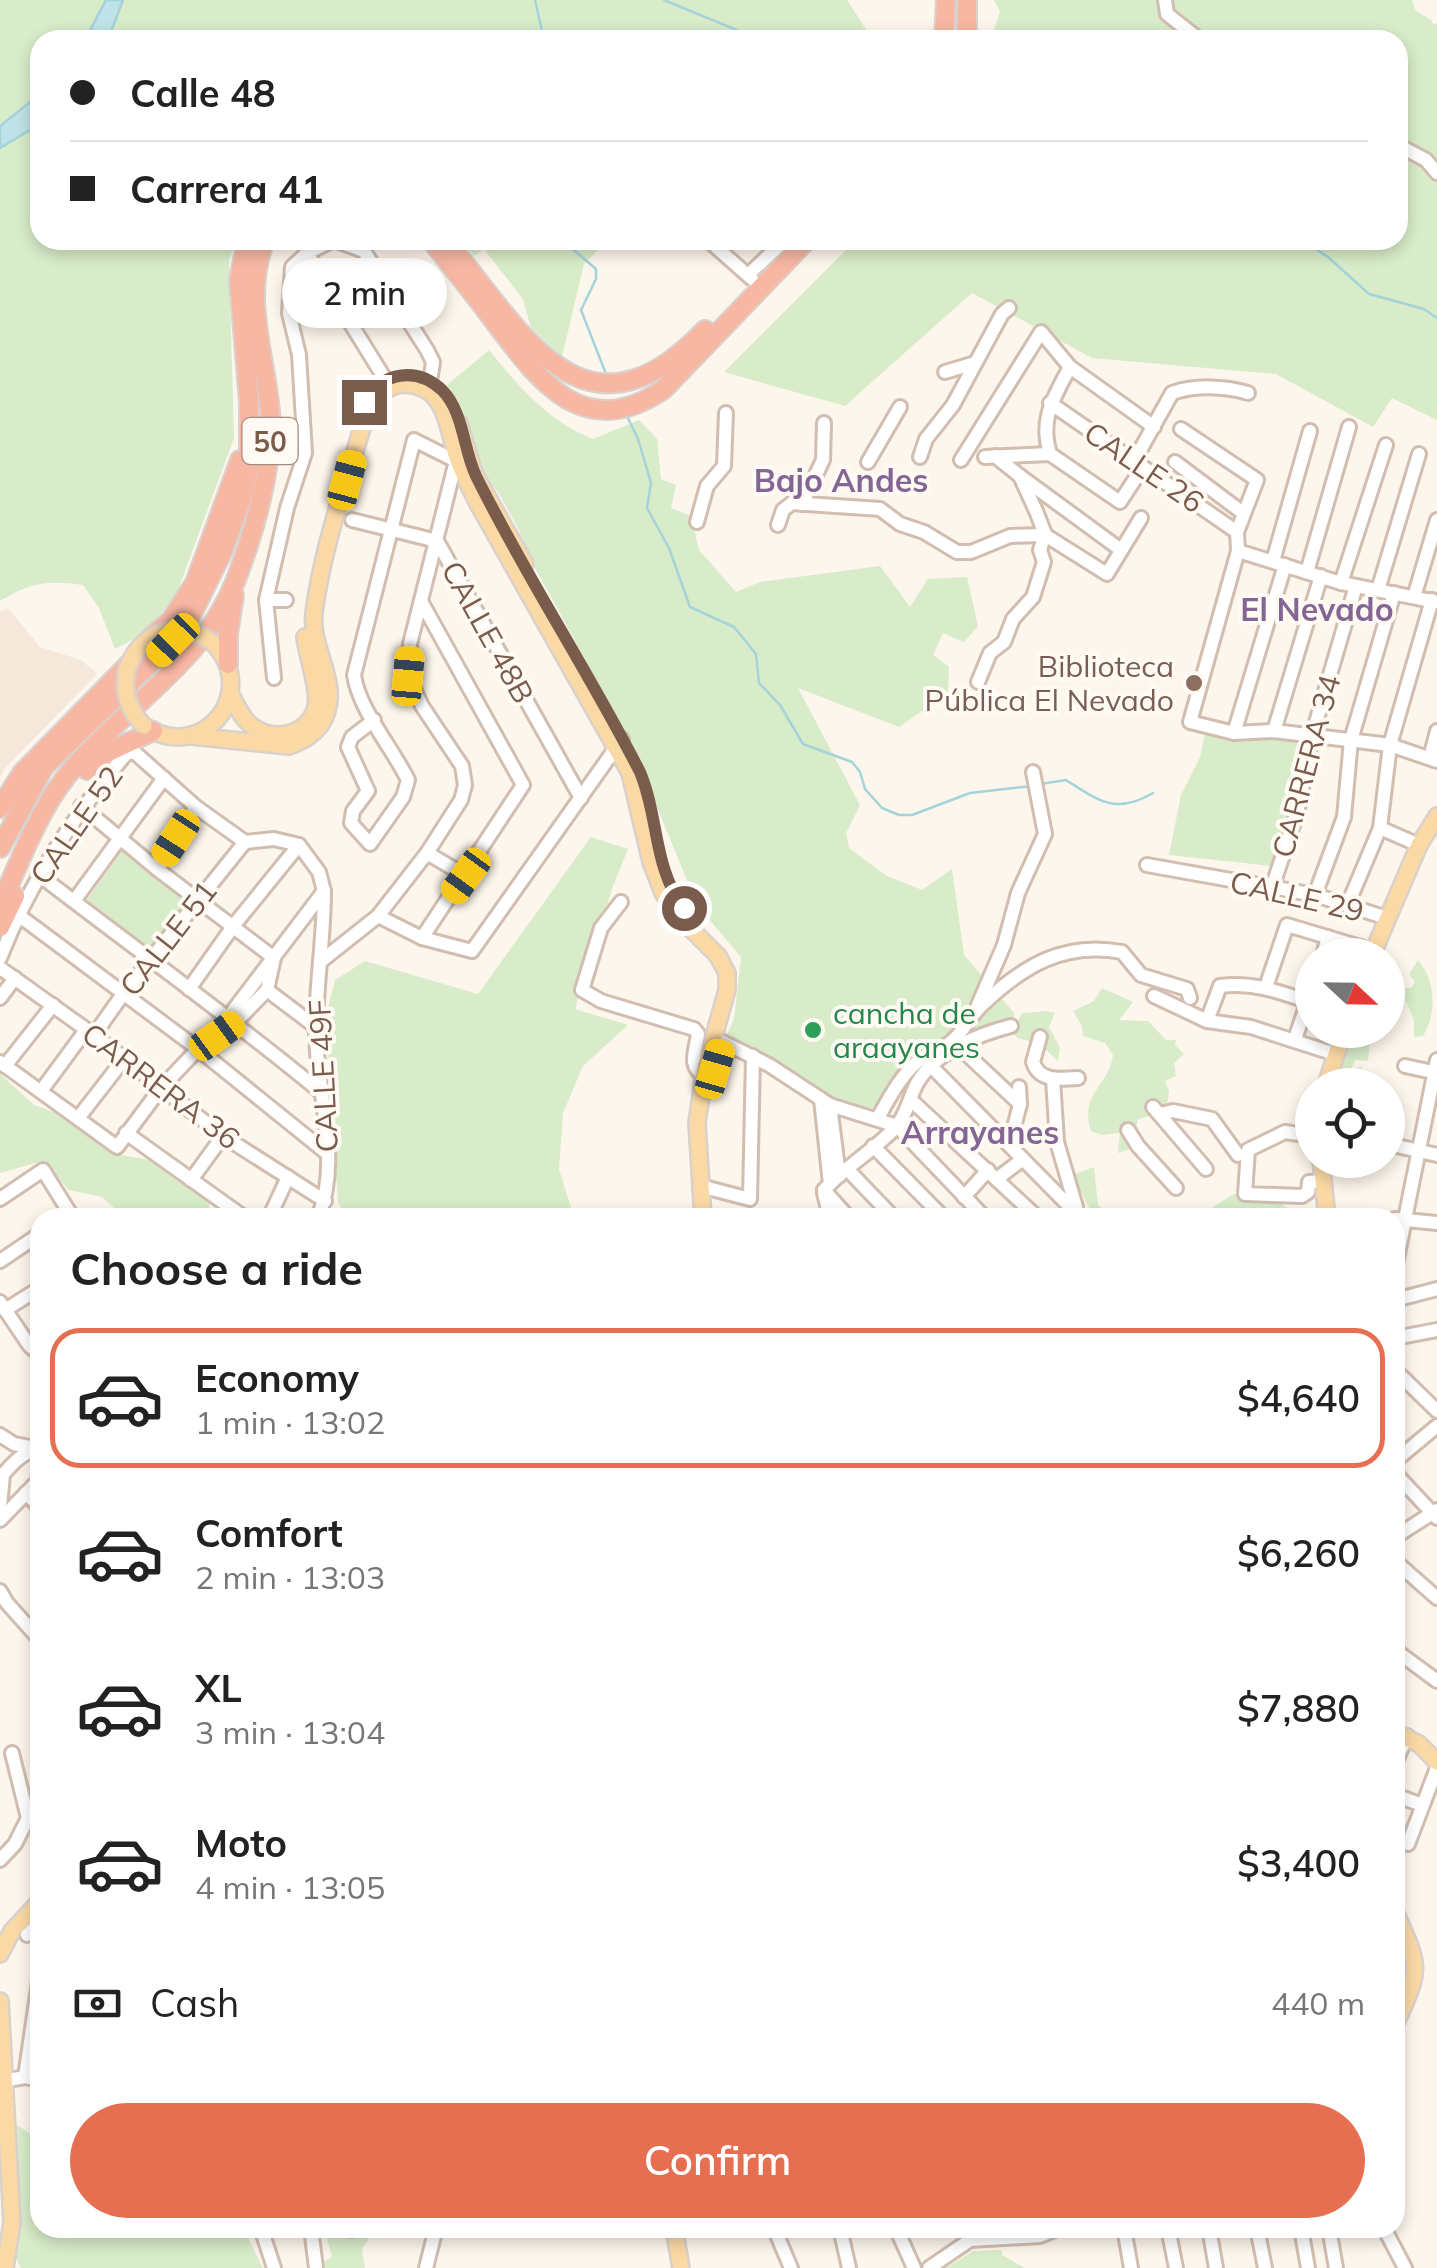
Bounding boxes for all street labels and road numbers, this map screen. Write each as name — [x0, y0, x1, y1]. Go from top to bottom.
street label: CALLE 26 — [1077, 413, 1211, 521]
road number: 50 — [242, 418, 298, 464]
street label: CALLE 48B — [433, 554, 543, 710]
street label: CARRERA 34 — [1263, 671, 1349, 861]
street label: CALLE 52 — [21, 758, 131, 892]
street label: CALLE 29 — [1226, 862, 1368, 930]
street label: CALLE 51 — [111, 873, 225, 1003]
street label: CALLE 49F — [300, 999, 346, 1153]
street label: CARRERA 36 — [75, 1014, 247, 1158]

